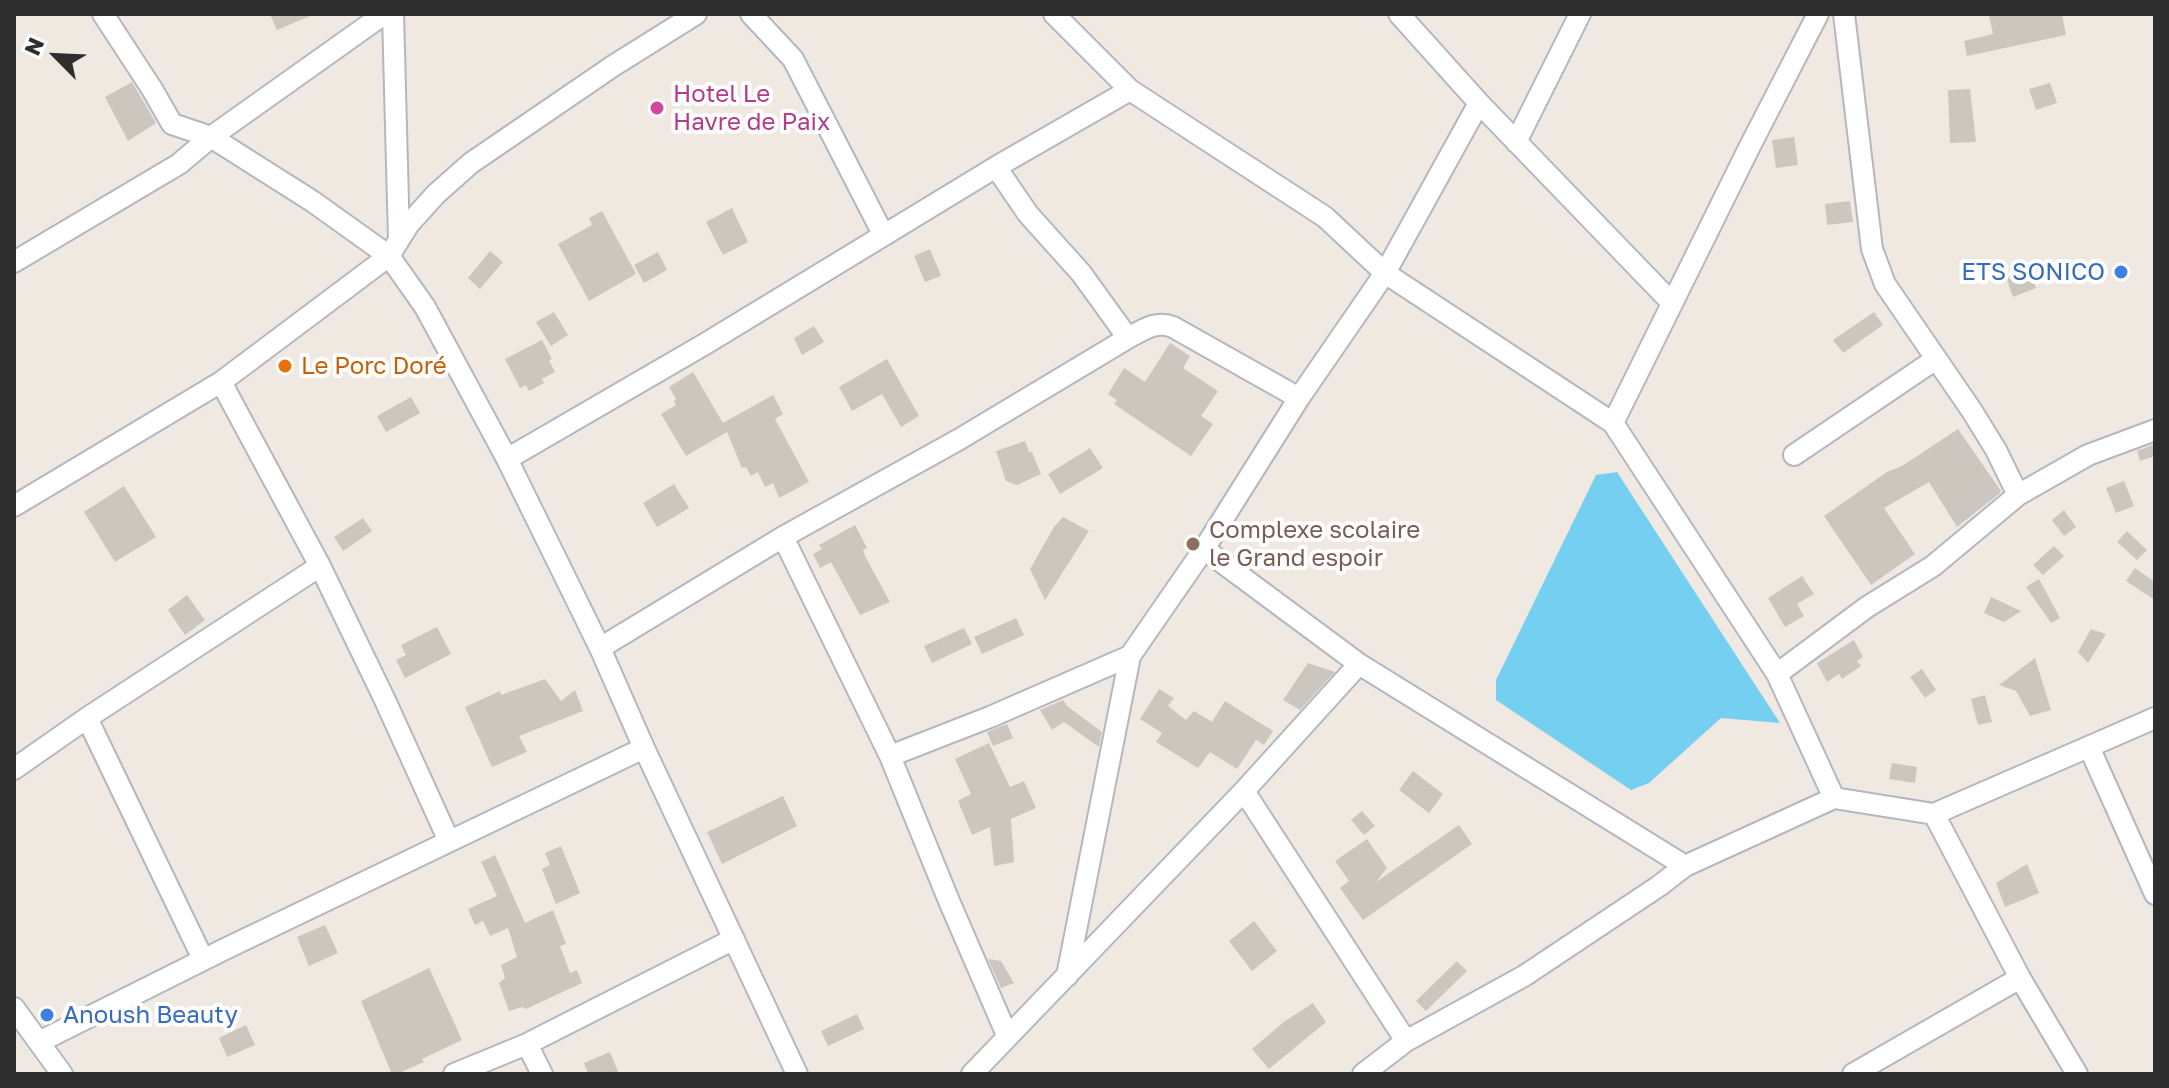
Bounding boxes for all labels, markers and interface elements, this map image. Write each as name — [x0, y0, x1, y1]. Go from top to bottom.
north arrow — [16, 16, 96, 96]
text: N — [18, 33, 49, 59]
place label: Hotel Le Havre de Paix — [673, 80, 830, 136]
marker: Hotel Le Havre de Paix — [648, 99, 666, 117]
place label: ETS SONICO — [1961, 258, 2105, 286]
marker: ETS SONICO — [2112, 263, 2130, 281]
place label: Le Porc Doré — [301, 352, 447, 380]
marker: Le Porc Doré — [276, 357, 294, 375]
place label: Complexe scolaire le Grand espoir — [1209, 516, 1420, 572]
marker: Complexe scolaire le Grand espoir — [1184, 535, 1202, 553]
place label: Anoush Beauty — [63, 1001, 238, 1029]
marker: Anoush Beauty — [38, 1006, 56, 1024]

